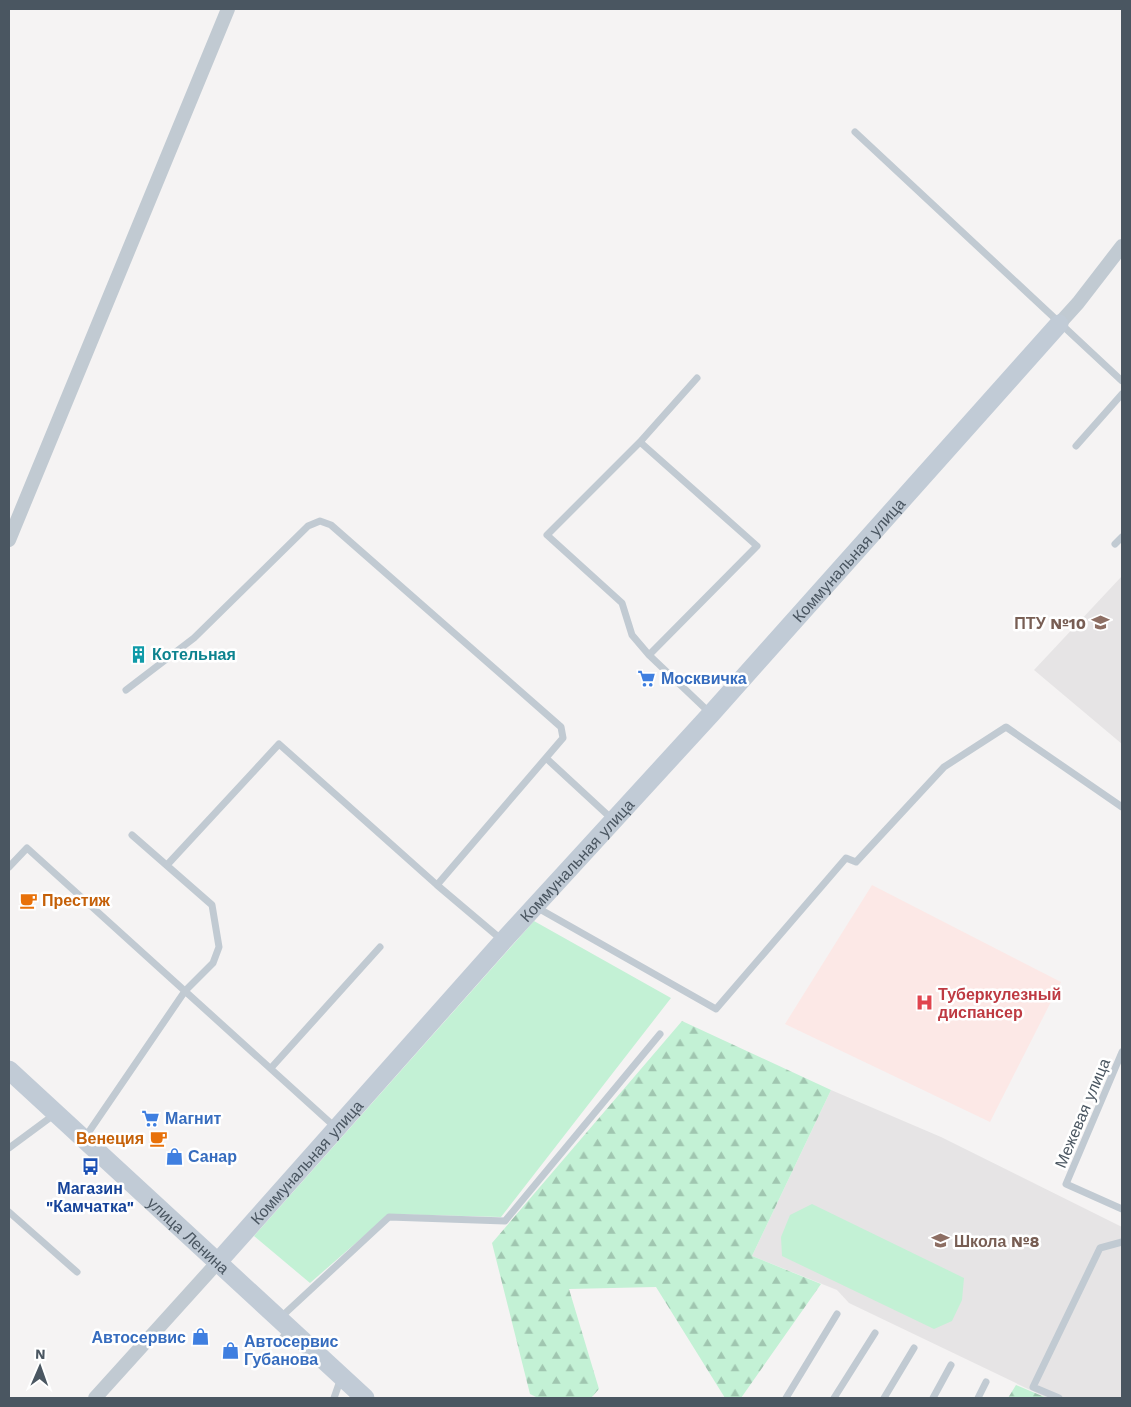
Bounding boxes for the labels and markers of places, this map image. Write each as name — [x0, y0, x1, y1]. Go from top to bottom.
school or university icon: ПТУ №10 — [1090, 613, 1110, 633]
place label: ПТУ №10 — [1014, 614, 1086, 633]
building icon: Котельная — [128, 644, 148, 664]
place label: Котельная — [152, 645, 236, 664]
supermarket icon: Москвичка — [637, 668, 657, 688]
place label: Москвичка — [661, 669, 747, 688]
cafe icon: Престиж — [18, 890, 38, 910]
place label: Престиж — [42, 891, 111, 910]
place label: Туберкулезный диспансер — [938, 985, 1061, 1022]
hospital icon: Туберкулезный диспансер — [914, 993, 934, 1013]
supermarket icon: Магнит — [141, 1108, 161, 1128]
place label: Магнит — [165, 1109, 222, 1128]
cafe icon: Венеция — [148, 1128, 168, 1148]
place label: Венеция — [76, 1129, 144, 1148]
shop icon: Санар — [164, 1146, 184, 1166]
place label: Санар — [188, 1147, 237, 1166]
bus stop icon: Магазин "Камчатка" — [80, 1157, 100, 1177]
place label: Магазин "Камчатка" — [46, 1179, 134, 1216]
school or university icon: Школа №8 — [930, 1231, 950, 1251]
place label: Школа №8 — [954, 1232, 1040, 1251]
shop icon: Автосервис — [190, 1327, 210, 1347]
place label: Автосервис — [91, 1328, 186, 1347]
place label: Автосервис Губанова — [244, 1332, 339, 1369]
shop icon: Автосервис Губанова — [220, 1340, 240, 1360]

